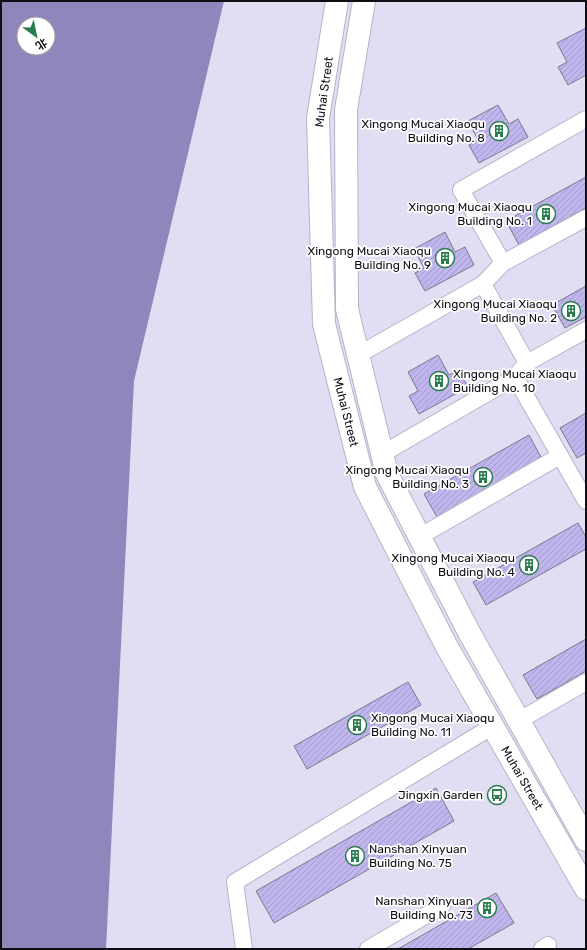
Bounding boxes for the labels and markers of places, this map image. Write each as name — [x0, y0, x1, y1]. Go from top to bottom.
place label: Xingong Mucai Xiaoqu Building No. 8 — [362, 117, 485, 145]
building icon: Xingong Mucai Xiaoqu Building No. 8 — [488, 120, 510, 142]
place label: Xingong Mucai Xiaoqu Building No. 1 — [409, 200, 532, 228]
building icon: Xingong Mucai Xiaoqu Building No. 1 — [535, 203, 557, 225]
place label: Xingong Mucai Xiaoqu Building No. 9 — [308, 244, 431, 272]
building icon: Xingong Mucai Xiaoqu Building No. 9 — [434, 247, 456, 269]
place label: Xingong Mucai Xiaoqu Building No. 2 — [434, 297, 557, 325]
building icon: Xingong Mucai Xiaoqu Building No. 2 — [560, 300, 582, 322]
place label: Xingong Mucai Xiaoqu Building No. 10 — [453, 367, 576, 395]
building icon: Xingong Mucai Xiaoqu Building No. 10 — [428, 370, 450, 392]
place label: Xingong Mucai Xiaoqu Building No. 3 — [346, 463, 469, 491]
building icon: Xingong Mucai Xiaoqu Building No. 3 — [472, 466, 494, 488]
place label: Xingong Mucai Xiaoqu Building No. 4 — [392, 551, 516, 579]
building icon: Xingong Mucai Xiaoqu Building No. 4 — [518, 554, 540, 576]
place label: Xingong Mucai Xiaoqu Building No. 11 — [371, 711, 494, 739]
building icon: Xingong Mucai Xiaoqu Building No. 11 — [346, 714, 368, 736]
bus stop icon: Jingxin Garden — [486, 784, 508, 806]
place label: Jingxin Garden — [398, 788, 483, 802]
place label: Nanshan Xinyuan Building No. 75 — [369, 842, 467, 870]
building icon: Nanshan Xinyuan Building No. 75 — [344, 845, 366, 867]
place label: Nanshan Xinyuan Building No. 73 — [375, 894, 473, 922]
building icon: Nanshan Xinyuan Building No. 73 — [476, 897, 498, 919]

